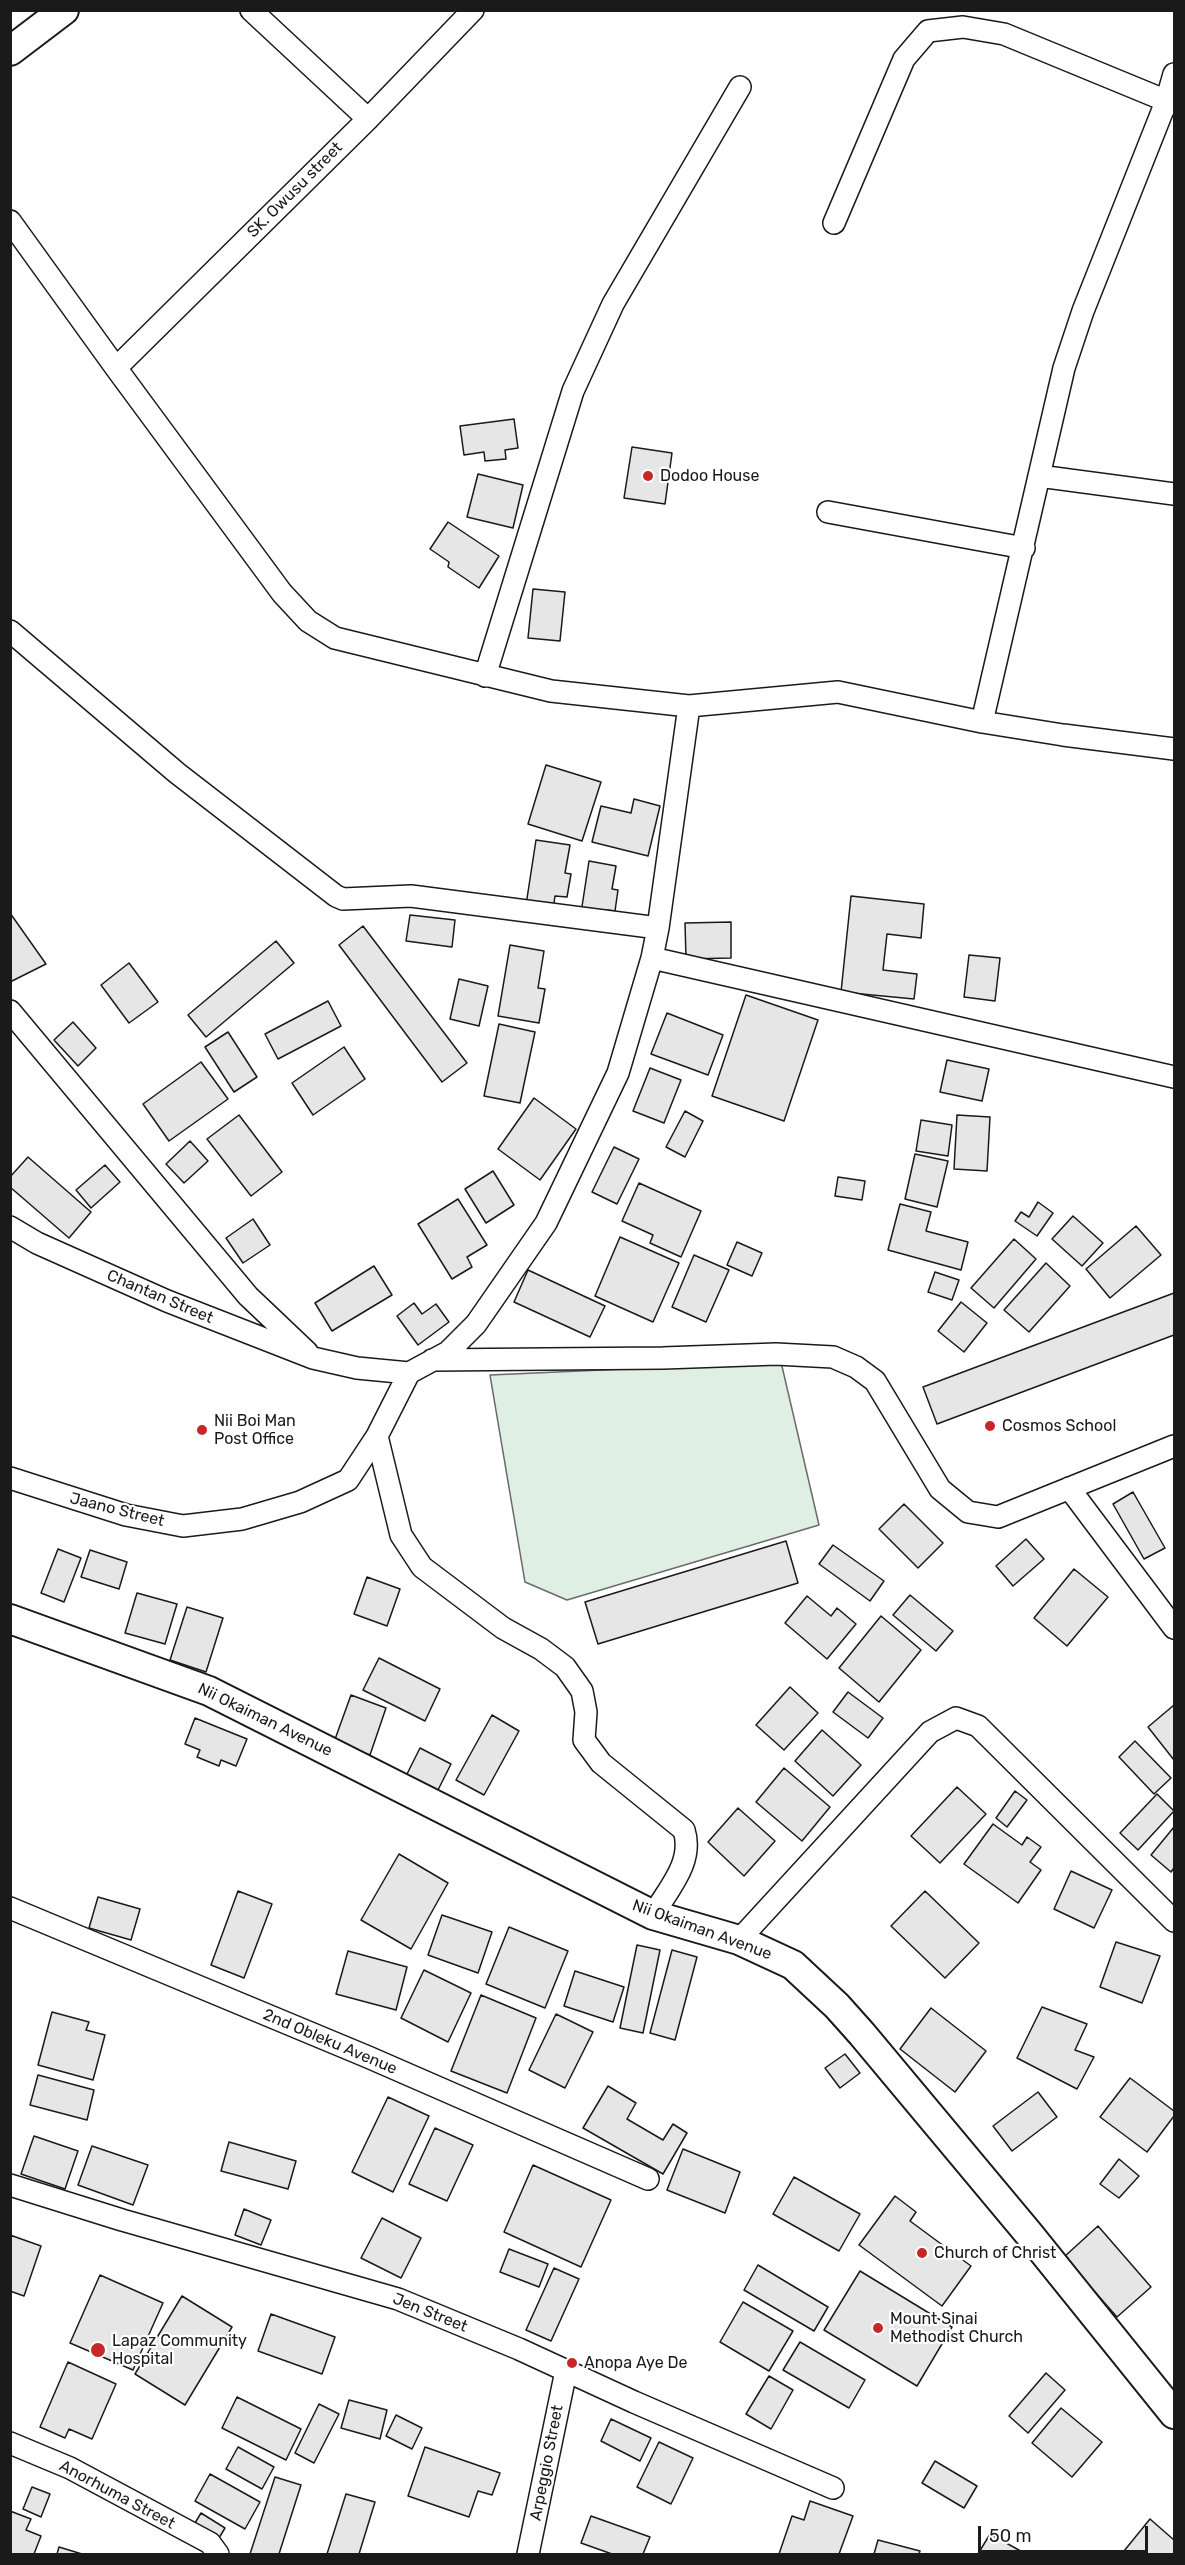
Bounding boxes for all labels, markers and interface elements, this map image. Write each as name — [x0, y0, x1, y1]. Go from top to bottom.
street label: SK. Owusu street — [243, 138, 347, 242]
place label: Dodoo House — [660, 466, 759, 486]
marker: Dodoo House — [641, 469, 655, 483]
street label: Chantan Street — [104, 1266, 216, 1328]
place label: Nii Boi Man Post Office — [214, 1411, 296, 1449]
place label: Cosmos School — [1002, 1416, 1116, 1436]
marker: Cosmos School — [983, 1419, 997, 1433]
marker: Nii Boi Man Post Office — [195, 1423, 209, 1437]
street label: Jaano Street — [68, 1489, 166, 1531]
street label: Nii Okaiman Avenue — [195, 1679, 335, 1761]
street label: Nii Okaiman Avenue — [630, 1896, 774, 1964]
street label: 2nd Obleku Avenue — [260, 2005, 400, 2079]
place label: Church of Christ — [934, 2243, 1056, 2263]
marker: Church of Christ — [915, 2246, 929, 2260]
street label: Jen Street — [390, 2289, 470, 2337]
place label: Mount Sinai Methodist Church — [890, 2309, 1023, 2347]
marker: Mount Sinai Methodist Church — [871, 2321, 885, 2335]
place label: Lapaz Community Hospital — [112, 2331, 247, 2369]
marker: Lapaz Community Hospital — [89, 2341, 107, 2359]
place label: Anopa Aye De — [584, 2353, 688, 2373]
marker: Anopa Aye De — [565, 2356, 579, 2370]
street label: Arpeggio Street — [526, 2403, 568, 2523]
street label: Anorhuma Street — [56, 2456, 178, 2534]
scale bar — [981, 2514, 1150, 2552]
text: 50 m — [989, 2525, 1032, 2547]

